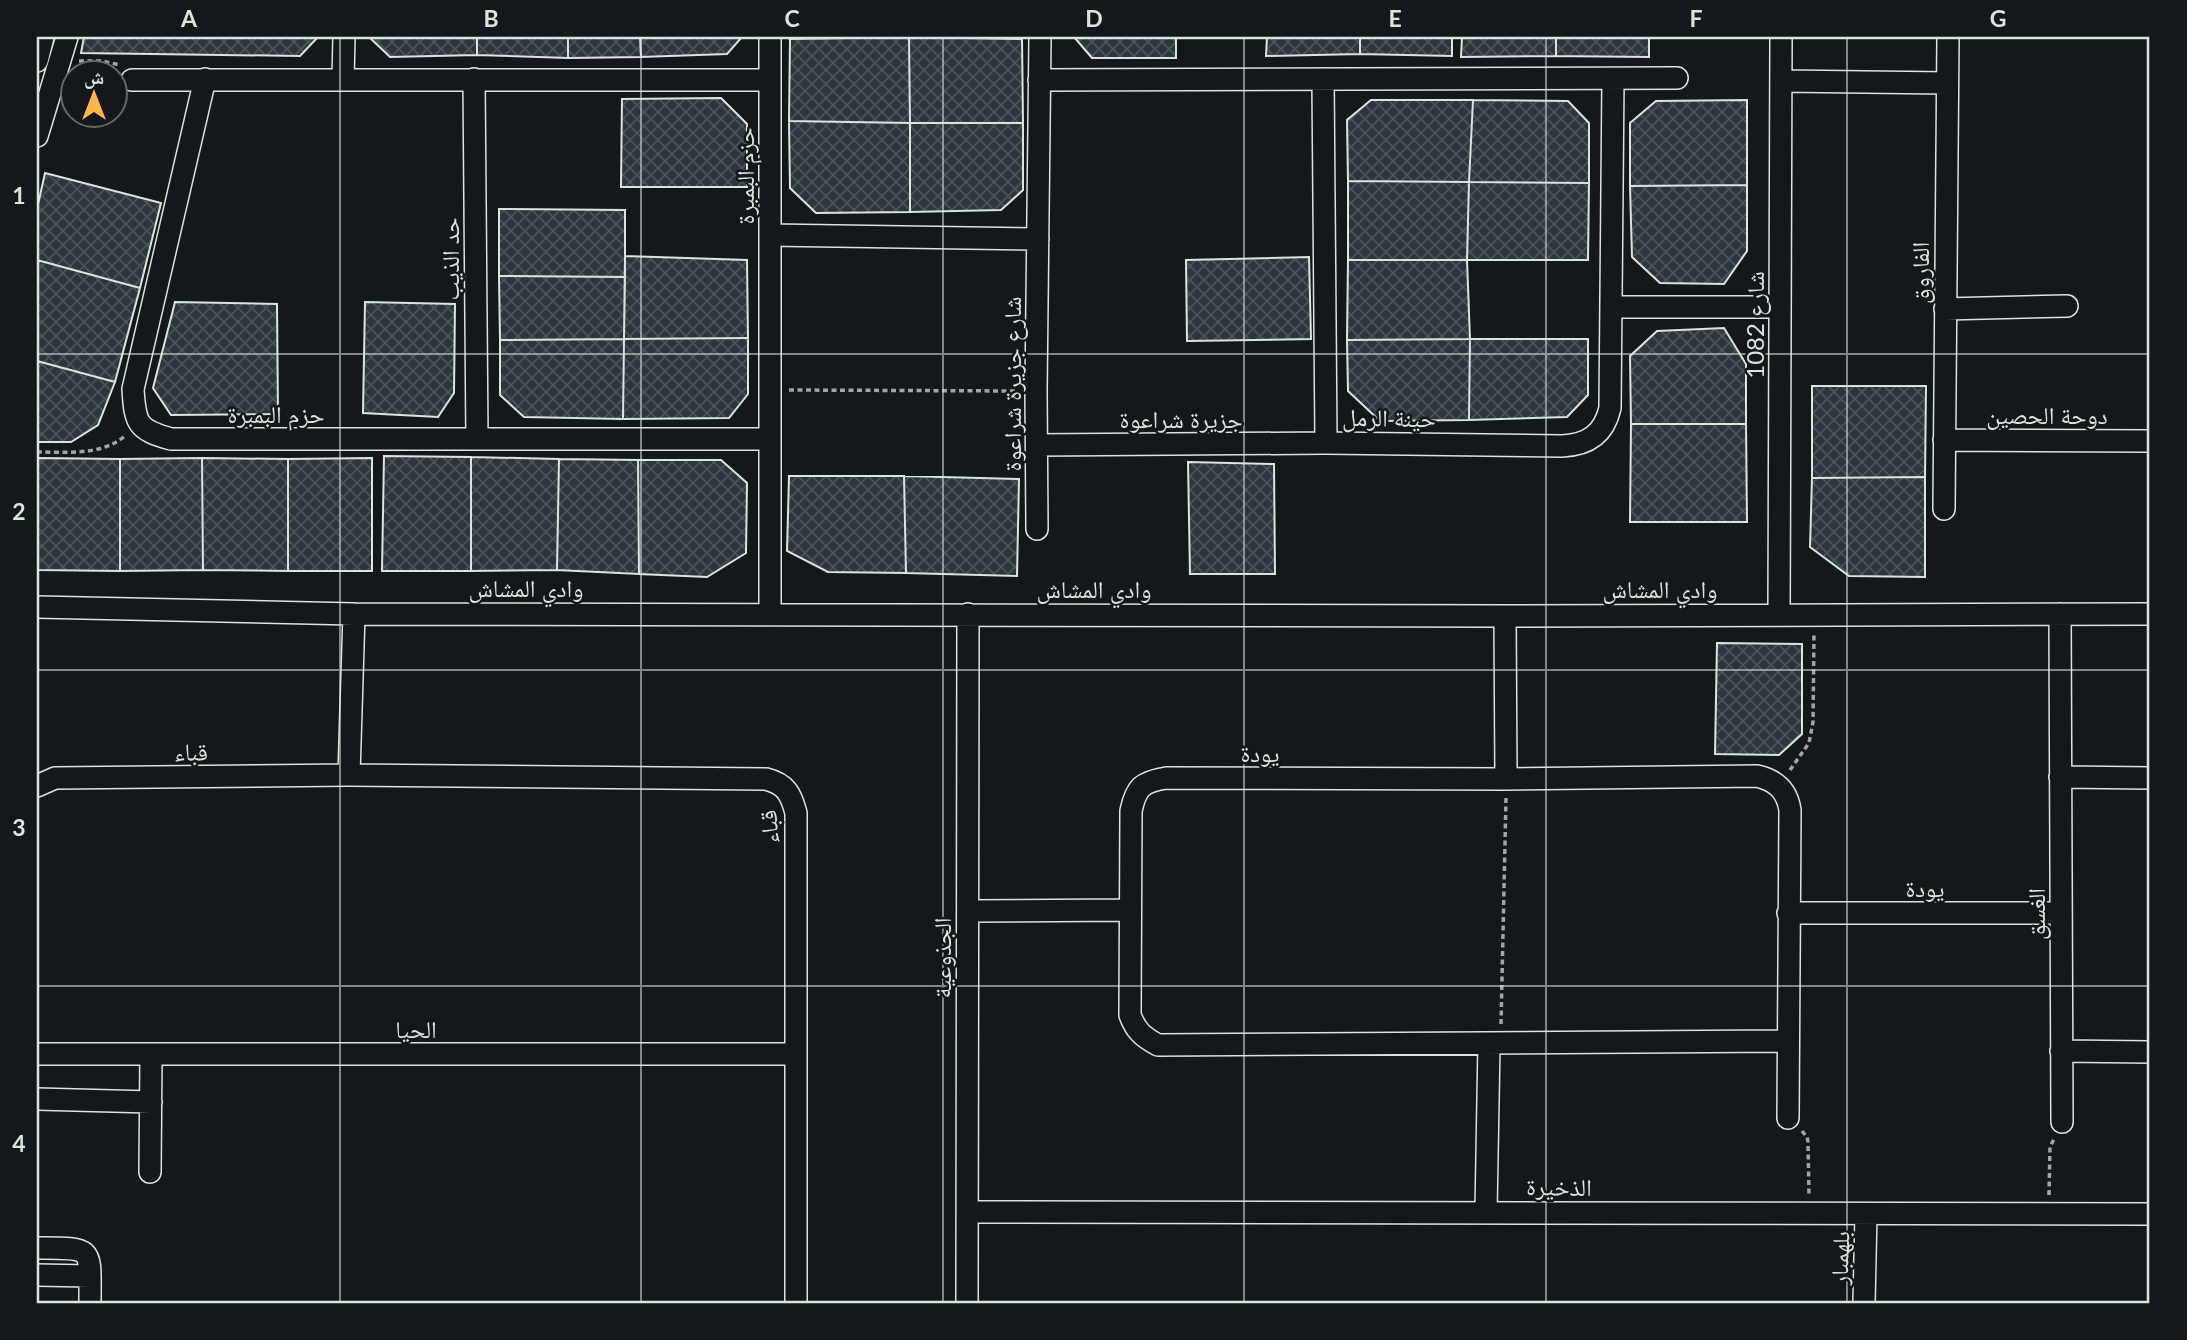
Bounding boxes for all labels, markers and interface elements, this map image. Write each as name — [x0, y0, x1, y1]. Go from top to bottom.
text: A — [180, 4, 198, 32]
text: B — [483, 4, 499, 32]
text: C — [784, 4, 800, 32]
text: D — [1085, 4, 1103, 32]
text: E — [1388, 4, 1402, 32]
text: F — [1689, 4, 1703, 32]
text: G — [1990, 4, 2006, 32]
north arrow — [60, 60, 130, 130]
text: ش — [84, 65, 104, 89]
street label: حزم البمبرة — [730, 127, 762, 225]
text: 1 — [12, 181, 26, 209]
street label: حد الذيب — [435, 218, 464, 300]
street label: الفاروق — [1905, 242, 1935, 304]
street label: شارع 1082 — [1740, 271, 1771, 379]
street label: شارع جزيرة شراعوة — [997, 297, 1028, 471]
street label: حزم البمبرة — [227, 399, 325, 431]
street label: دوحة الحصين — [1986, 400, 2108, 430]
street label: حينة الرمل — [1342, 402, 1436, 433]
street label: جزيرة شراعوة — [1119, 404, 1243, 433]
text: 2 — [12, 497, 26, 525]
street label: وادي المشاش — [469, 573, 583, 608]
street label: وادي المشاش — [1037, 574, 1151, 609]
street label: وادي المشاش — [1603, 574, 1717, 609]
street label: قباء — [174, 736, 208, 767]
street label: يودة — [1240, 738, 1280, 767]
street label: قباء — [752, 809, 784, 845]
text: 3 — [12, 813, 26, 841]
street label: يودة — [1905, 873, 1945, 902]
street label: الغسق — [2021, 888, 2051, 940]
street label: الجذوعية — [927, 918, 956, 999]
street label: الحيا — [395, 1014, 437, 1043]
text: 4 — [12, 1129, 26, 1157]
street label: الذخيرة — [1526, 1171, 1592, 1201]
street label: بلهمبار — [1824, 1231, 1855, 1286]

